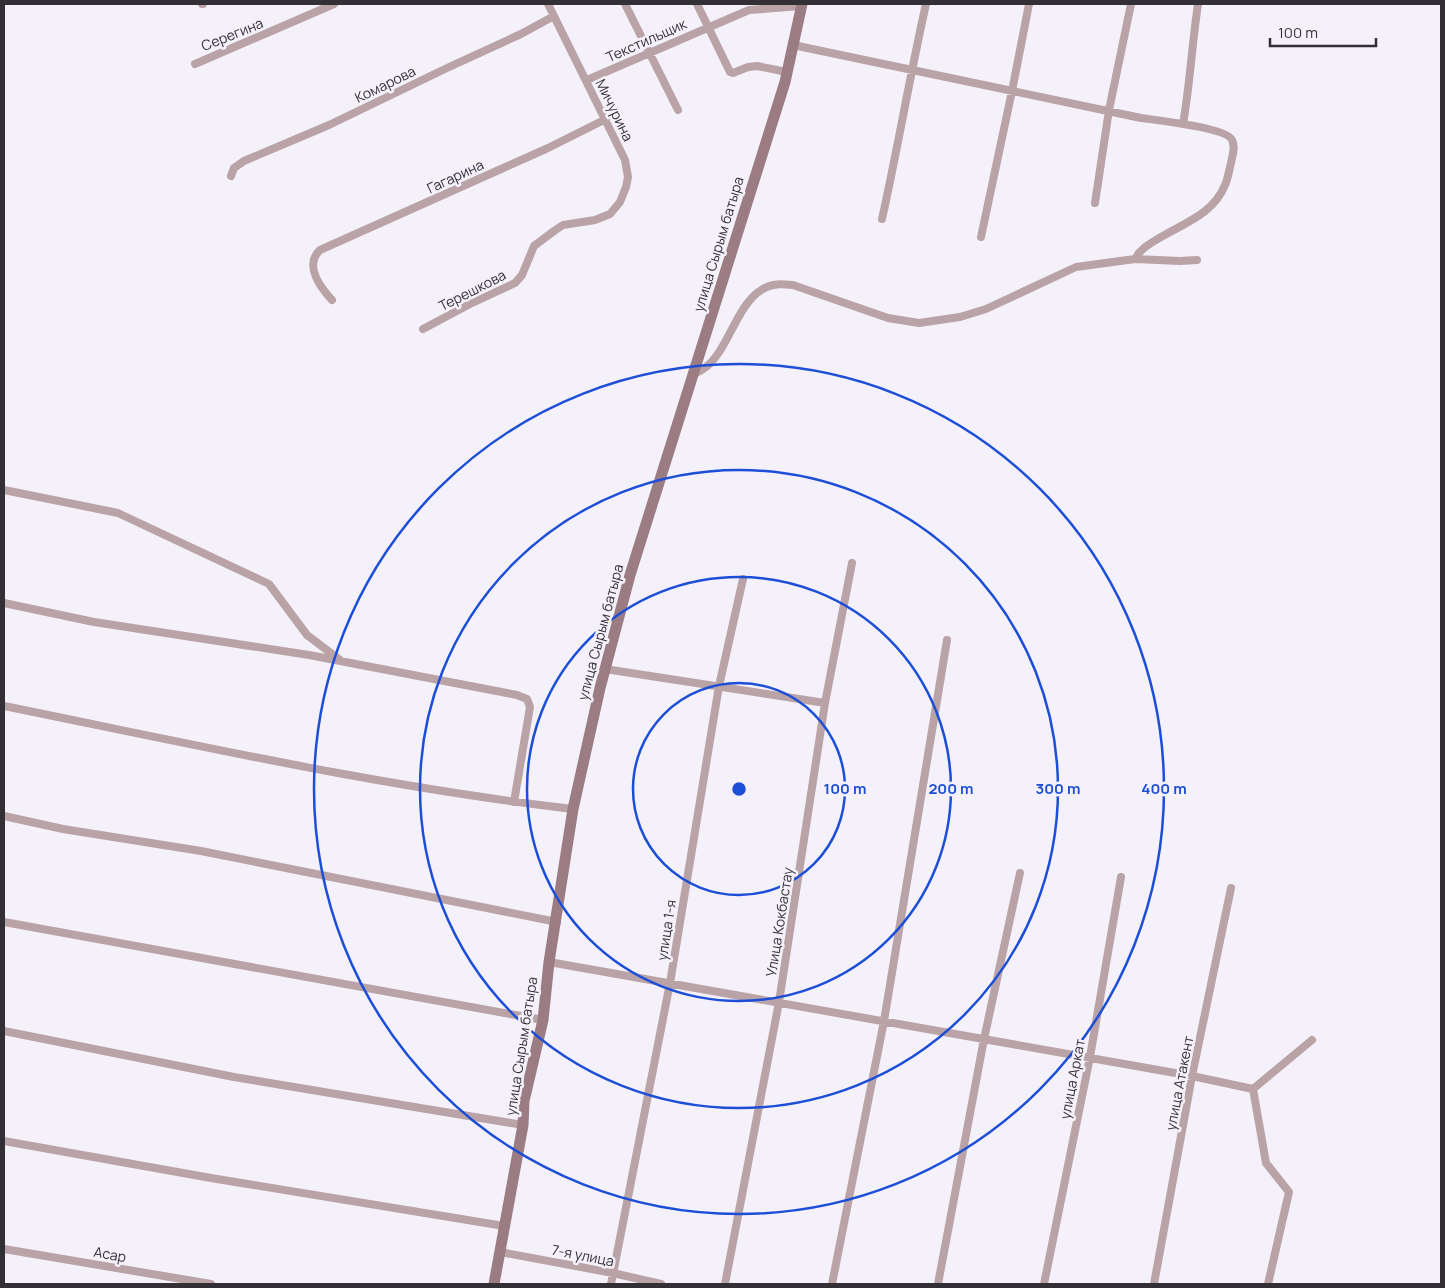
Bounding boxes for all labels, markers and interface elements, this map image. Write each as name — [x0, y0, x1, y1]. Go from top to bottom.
street label: Серегина — [198, 13, 266, 55]
street label: Текстильщик — [603, 13, 690, 66]
scale bar — [1270, 15, 1376, 47]
text: 100 m — [1278, 22, 1318, 43]
street label: Комарова — [351, 61, 419, 107]
street label: Мичурина — [592, 76, 638, 144]
street label: Гагарина — [424, 155, 486, 197]
street label: улица Сырым батыра — [688, 174, 748, 314]
street label: Терешкова — [435, 265, 509, 315]
street label: улица Сырым батыра — [573, 562, 627, 702]
text: 100 m — [824, 778, 866, 799]
text: 200 m — [928, 778, 974, 799]
text: 300 m — [1036, 778, 1080, 799]
text: 400 m — [1141, 778, 1187, 799]
centre of rings — [730, 780, 748, 798]
street label: Улица Кокбастау — [761, 865, 797, 978]
street label: улица 1-я — [652, 898, 680, 962]
street label: улица Сырым батыра — [501, 975, 541, 1117]
street label: улица Атакент — [1161, 1034, 1197, 1132]
street label: улица Аркат — [1055, 1037, 1089, 1121]
street label: 7-я улица — [550, 1240, 616, 1270]
street label: Асар — [92, 1242, 128, 1266]

